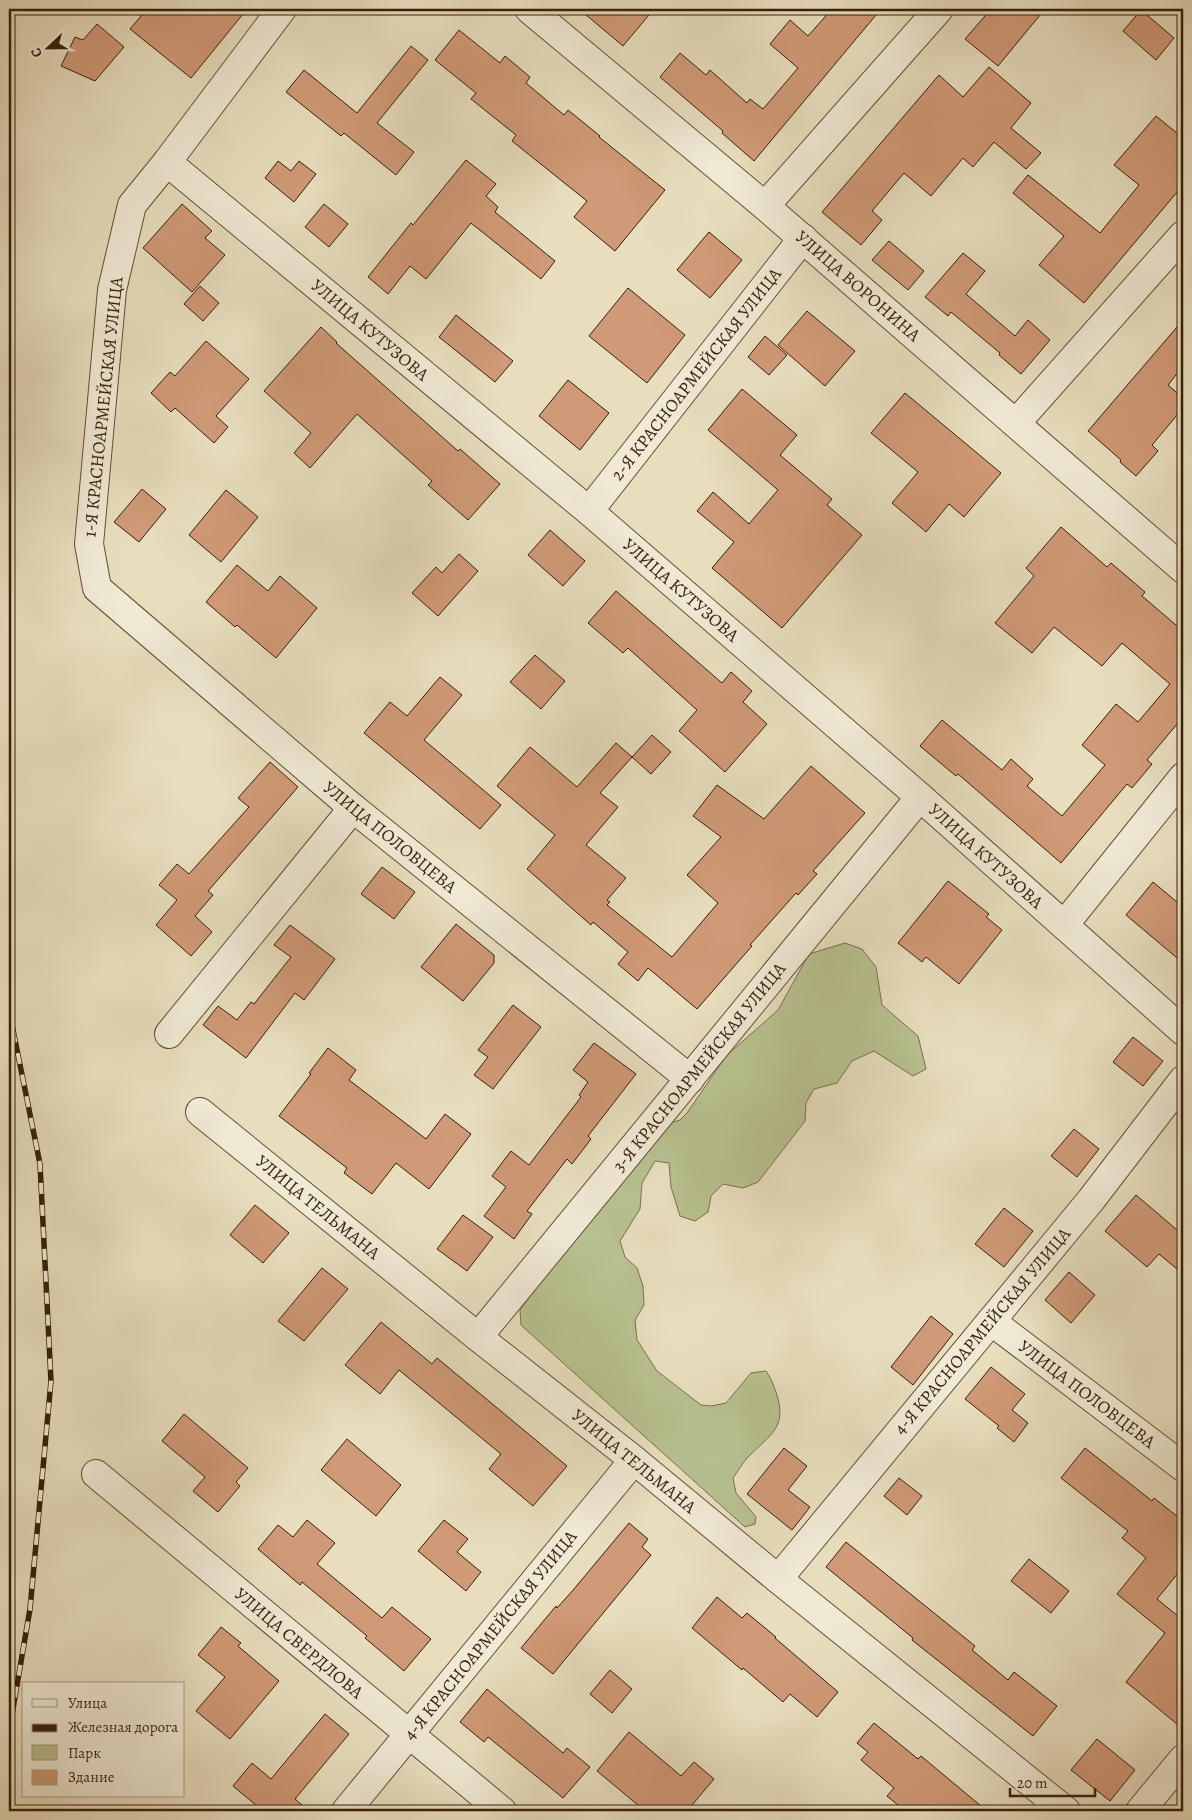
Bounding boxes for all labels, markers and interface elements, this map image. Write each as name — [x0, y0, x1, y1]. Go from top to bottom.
north arrow — [22, 22, 72, 72]
text: С — [26, 45, 47, 60]
street label: УЛИЦА ВОРОНИНА — [790, 225, 926, 347]
street label: 2-Я КРАСНОАРМЕЙСКАЯ УЛИЦА — [605, 262, 787, 485]
street label: УЛИЦА КУТУЗОВА — [306, 274, 434, 387]
street label: 1-Я КРАСНОАРМЕЙСКАЯ УЛИЦА — [77, 275, 129, 538]
street label: УЛИЦА КУТУЗОВА — [618, 533, 745, 648]
street label: УЛИЦА ПОЛОВЦЕВА — [318, 775, 462, 899]
street label: УЛИЦА КУТУЗОВА — [923, 798, 1049, 914]
street label: 3-Я КРАСНОАРМЕЙСКАЯ УЛИЦА — [607, 957, 791, 1177]
street label: УЛИЦА ТЕЛЬМАНА — [251, 1149, 386, 1265]
street label: 4-Я КРАСНОАРМЕЙСКАЯ УЛИЦА — [888, 1222, 1076, 1440]
street label: УЛИЦА ПОЛОВЦЕВА — [1013, 1334, 1161, 1454]
street label: УЛИЦА ТЕЛЬМАНА — [567, 1403, 702, 1519]
street label: 4-Я КРАСНОАРМЕЙСКАЯ УЛИЦА — [398, 1525, 583, 1745]
street label: УЛИЦА СВЕРДЛОВА — [229, 1582, 369, 1704]
legend — [22, 1682, 185, 1798]
text: Улица — [68, 1693, 107, 1713]
text: Железная дорога — [68, 1717, 178, 1737]
text: Парк — [68, 1743, 101, 1763]
scale bar — [1010, 1765, 1094, 1797]
text: Здание — [68, 1767, 115, 1787]
text: 20 m — [1017, 1773, 1048, 1793]

